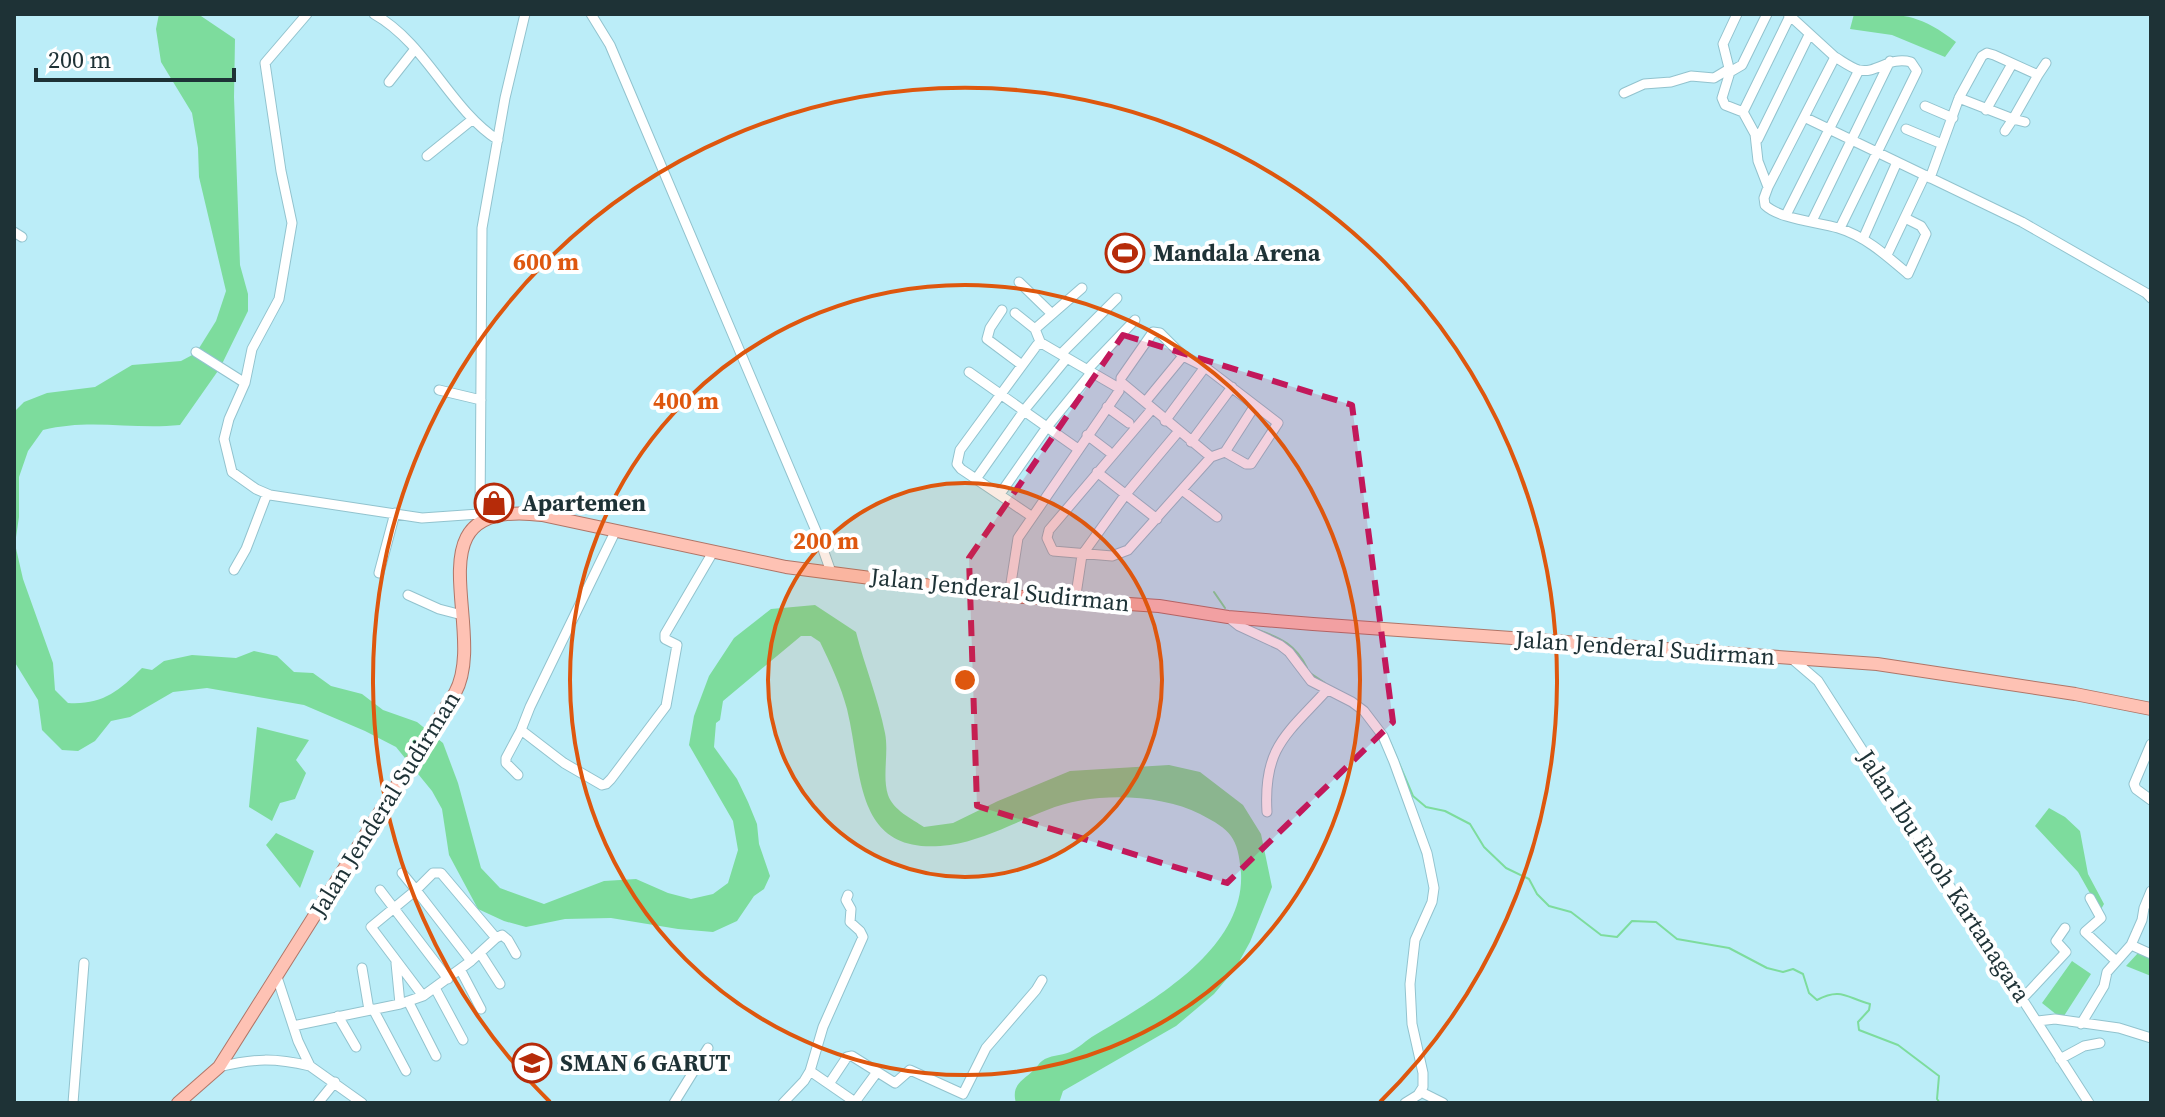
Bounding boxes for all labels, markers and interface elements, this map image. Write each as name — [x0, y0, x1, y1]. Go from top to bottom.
scale bar — [36, 32, 234, 82]
text: 200 m — [48, 43, 111, 76]
sports icon: Mandala Arena — [1104, 232, 1146, 274]
place label: Mandala Arena — [1153, 236, 1321, 269]
text: 600 m — [513, 245, 579, 278]
text: 400 m — [653, 384, 719, 417]
shop icon: Apartemen — [473, 482, 515, 524]
place label: Apartemen — [522, 486, 646, 519]
text: 200 m — [793, 524, 859, 557]
street label: Jalan Jenderal Sudirman — [868, 559, 1131, 620]
street label: Jalan Jenderal Sudirman — [1513, 622, 1776, 673]
centre of rings — [951, 666, 979, 694]
street label: Jalan Jenderal Sudirman — [301, 684, 468, 924]
street label: Jalan Ibu Enoh Kartanagara — [1850, 742, 2039, 1009]
school or university icon: SMAN 6 GARUT — [511, 1042, 553, 1084]
place label: SMAN 6 GARUT — [560, 1046, 731, 1079]

